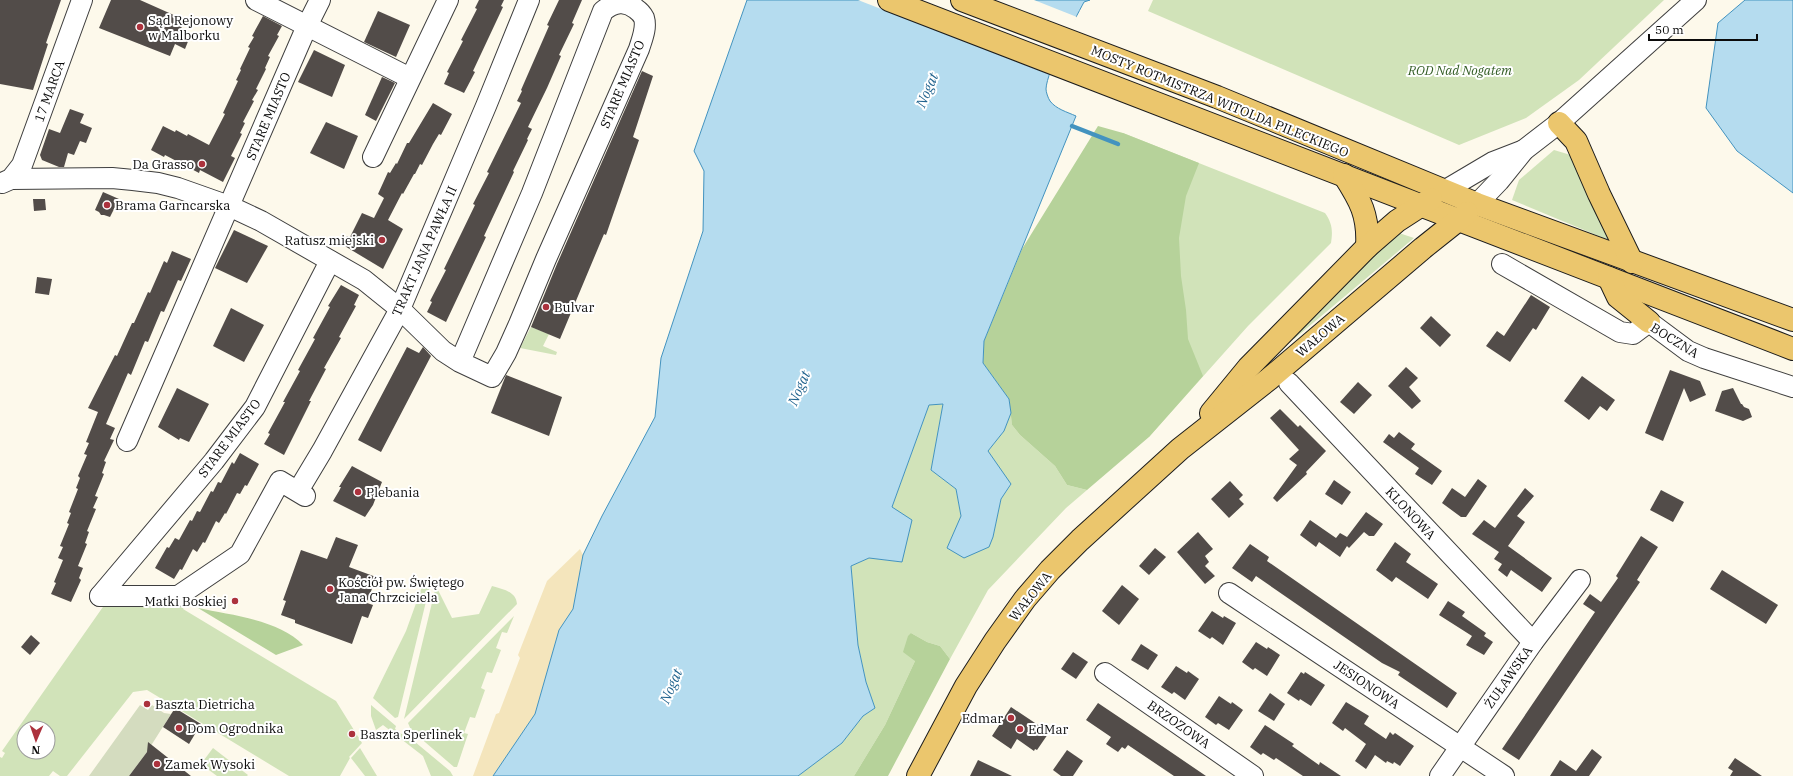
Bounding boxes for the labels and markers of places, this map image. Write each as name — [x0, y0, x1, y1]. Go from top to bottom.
place label: Sąd Rejonowy w Malborku — [148, 12, 233, 44]
marker: Sąd Rejonowy w Malborku — [135, 22, 145, 32]
place label: Da Grasso — [133, 156, 194, 173]
marker: Da Grasso — [197, 159, 207, 169]
place label: Brama Garncarska — [115, 197, 230, 214]
marker: Brama Garncarska — [102, 200, 112, 210]
place label: Ratusz miejski — [285, 232, 374, 249]
marker: Ratusz miejski — [377, 235, 387, 245]
place label: Bulvar — [554, 299, 594, 316]
marker: Bulvar — [541, 302, 551, 312]
place label: Plebania — [366, 484, 420, 501]
marker: Plebania — [353, 487, 363, 497]
place label: Kościół pw. Świętego Jana Chrzciciela — [338, 574, 464, 606]
marker: Kościół pw. Świętego Jana Chrzciciela — [325, 584, 335, 594]
place label: Matki Boskiej — [144, 593, 227, 610]
marker: Matki Boskiej — [230, 596, 240, 606]
place label: Baszta Dietricha — [155, 696, 255, 713]
marker: Baszta Dietricha — [142, 699, 152, 709]
place label: Edmar — [962, 710, 1003, 727]
marker: Edmar — [1006, 713, 1016, 723]
place label: Dom Ogrodnika — [187, 720, 284, 737]
place label: EdMar — [1028, 721, 1069, 738]
marker: Dom Ogrodnika — [174, 723, 184, 733]
marker: EdMar — [1015, 724, 1025, 734]
place label: Baszta Sperlinek — [360, 726, 463, 743]
marker: Baszta Sperlinek — [347, 729, 357, 739]
place label: Zamek Wysoki — [165, 756, 255, 773]
marker: Zamek Wysoki — [152, 759, 162, 769]

